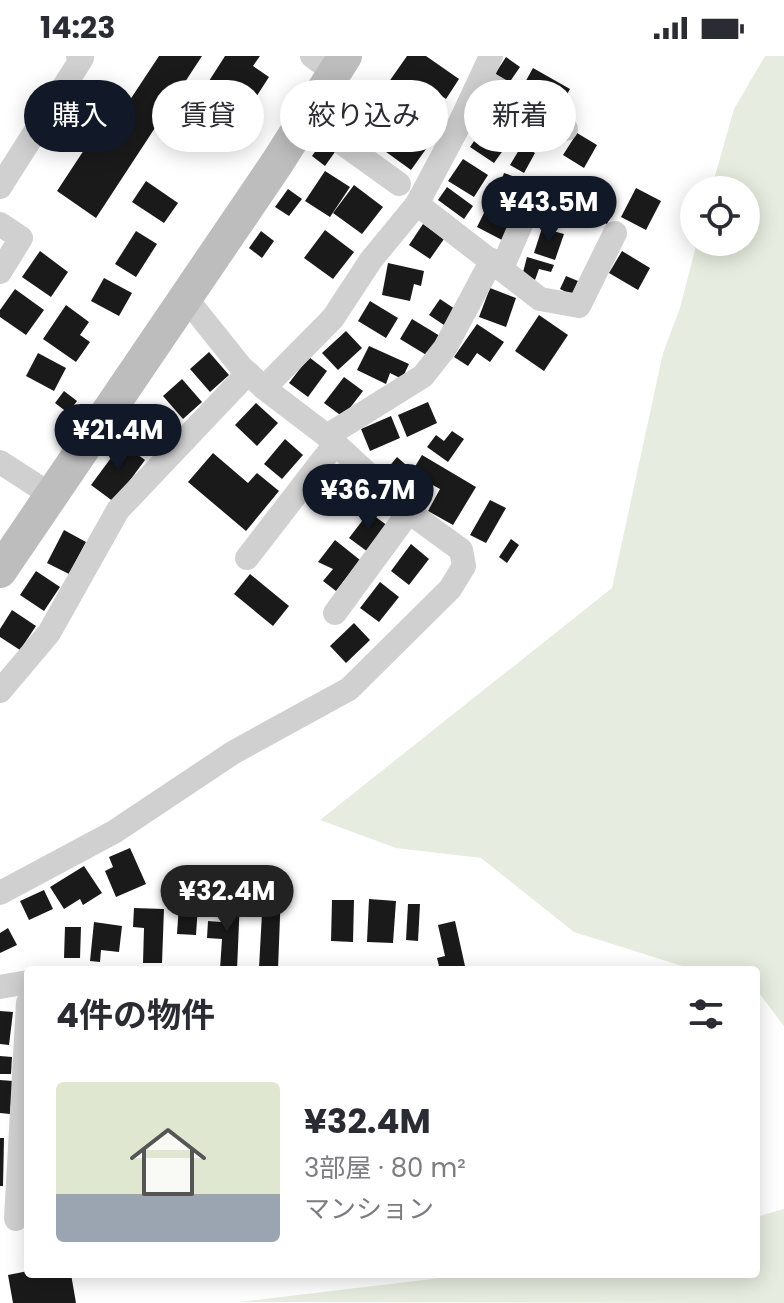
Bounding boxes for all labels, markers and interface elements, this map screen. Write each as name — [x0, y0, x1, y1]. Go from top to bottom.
text: 14:23 — [40, 6, 115, 49]
chip: 購入 — [24, 80, 136, 152]
chip: 賃貸 — [152, 80, 264, 152]
chip: 絞り込み — [280, 80, 448, 152]
chip: 新着 — [464, 80, 576, 152]
pin: ¥43.5M — [484, 176, 614, 244]
map controls — [680, 176, 760, 256]
button: locate — [680, 176, 760, 256]
text: ¥43.5M — [500, 184, 598, 220]
pin: ¥21.4M — [53, 404, 183, 472]
text: ¥21.4M — [73, 412, 163, 448]
pin: ¥36.7M — [303, 464, 433, 532]
text: ¥36.7M — [321, 472, 415, 508]
pin: ¥32.4M — [162, 865, 292, 933]
text: ¥32.4M — [179, 873, 275, 909]
text: 4件の物件 — [56, 991, 215, 1039]
icon: filters — [684, 992, 728, 1036]
text: ¥32.4M — [304, 1097, 431, 1145]
icon: home — [120, 1114, 216, 1210]
text: 3部屋 · 80 m² — [304, 1150, 466, 1186]
text: マンション — [304, 1191, 434, 1227]

